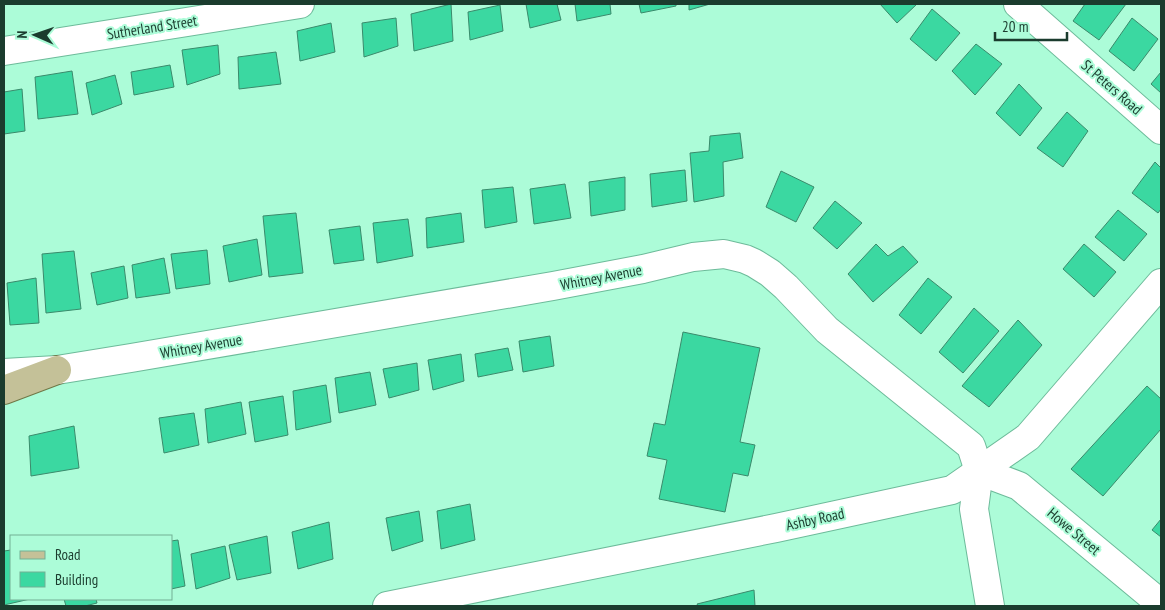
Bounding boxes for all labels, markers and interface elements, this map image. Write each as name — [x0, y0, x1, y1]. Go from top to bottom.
north arrow — [10, 10, 60, 60]
scale bar — [995, 10, 1068, 42]
street label: Sutherland Street — [106, 11, 198, 43]
text: 20 m — [1002, 17, 1028, 36]
text: N — [13, 30, 31, 39]
street label: St Peters Road — [1078, 55, 1146, 119]
street label: Whitney Avenue — [559, 260, 643, 294]
street label: Whitney Avenue — [159, 329, 243, 363]
street label: Howe Street — [1044, 503, 1104, 559]
street label: Ashby Road — [784, 504, 846, 534]
legend — [10, 535, 172, 600]
text: Road — [55, 545, 81, 564]
text: Building — [55, 570, 98, 589]

